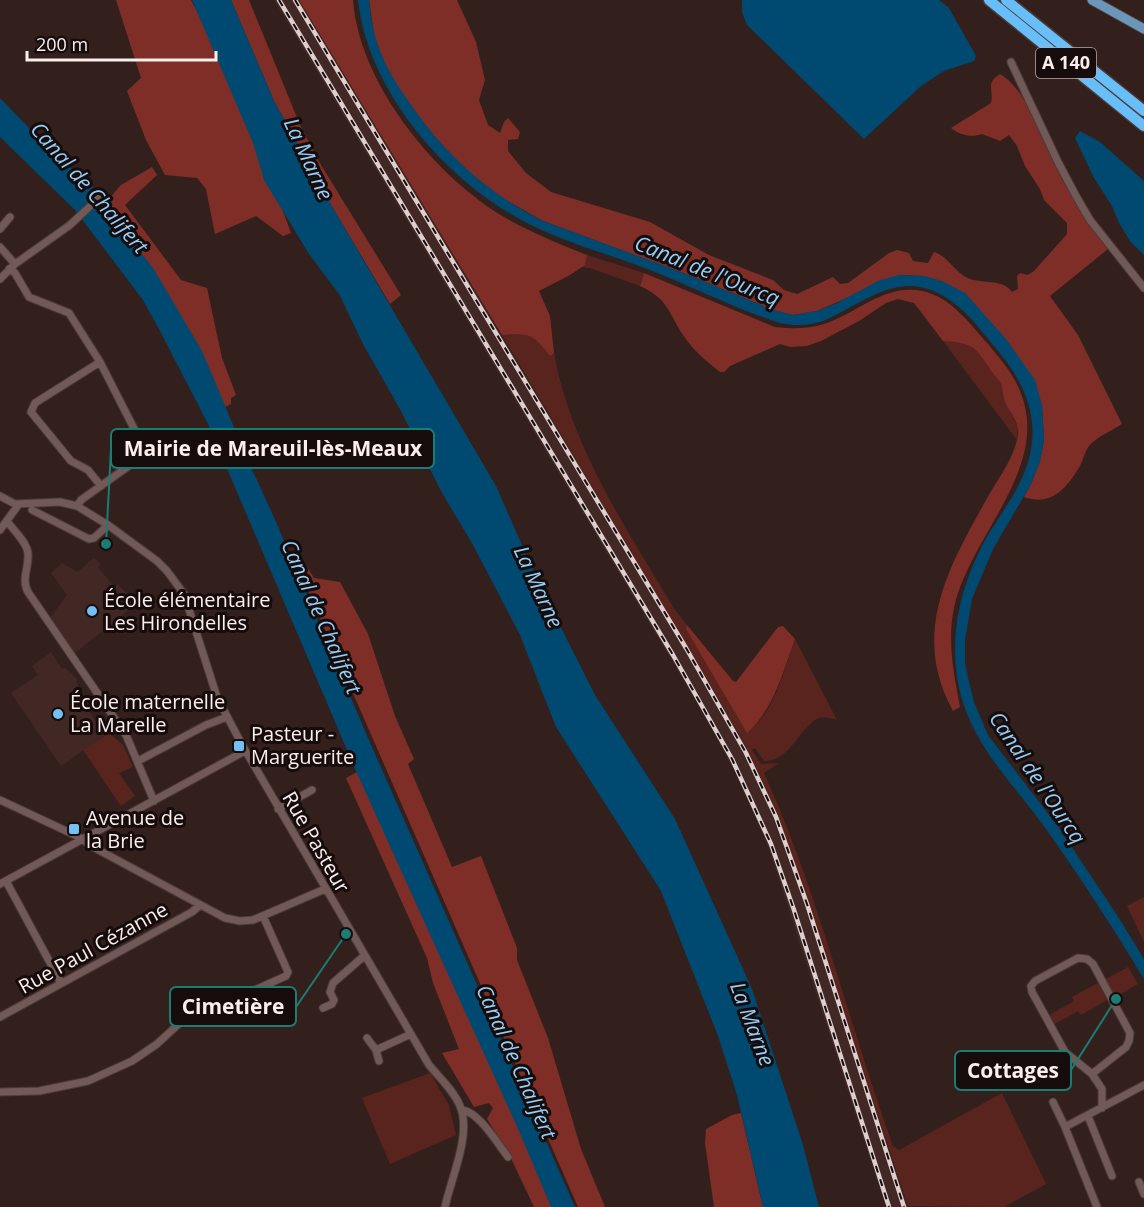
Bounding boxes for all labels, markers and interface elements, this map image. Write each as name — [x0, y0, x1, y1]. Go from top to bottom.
scale bar — [27, 24, 216, 62]
text: 200 m — [36, 32, 88, 56]
road number: A 140 — [1036, 48, 1096, 78]
water label: La Marne — [278, 113, 340, 204]
water label: Canal de Chalifert — [25, 115, 156, 260]
water label: Canal de l'Ourcq — [631, 228, 784, 312]
callout: Mairie de Mareuil-lès-Meaux — [111, 429, 434, 468]
text: Mairie de Mareuil-lès-Meaux — [124, 434, 423, 462]
water label: Canal de Chalifert — [275, 535, 369, 699]
water label: La Marne — [508, 541, 570, 632]
place label: École élémentaire Les Hirondelles — [104, 586, 270, 636]
marker: École élémentaire Les Hirondelles — [85, 604, 99, 618]
place label: École maternelle La Marelle — [70, 688, 225, 738]
water label: Canal de l'Ourcq — [983, 706, 1092, 849]
marker: École maternelle La Marelle — [51, 707, 65, 721]
place label: Pasteur - Marguerite — [251, 720, 354, 770]
marker: Pasteur - Marguerite — [232, 739, 246, 753]
street label: Rue Pasteur — [277, 786, 356, 897]
place label: Avenue de la Brie — [86, 804, 184, 854]
marker: Avenue de la Brie — [67, 822, 81, 836]
street label: Rue Paul Cézanne — [13, 895, 172, 1000]
water label: La Marne — [724, 978, 782, 1070]
water label: Canal de Chalifert — [470, 980, 564, 1144]
callout: Cimetière — [170, 987, 296, 1026]
text: Cimetière — [182, 992, 284, 1020]
callout: Cottages — [955, 1051, 1071, 1090]
text: Cottages — [967, 1056, 1059, 1084]

